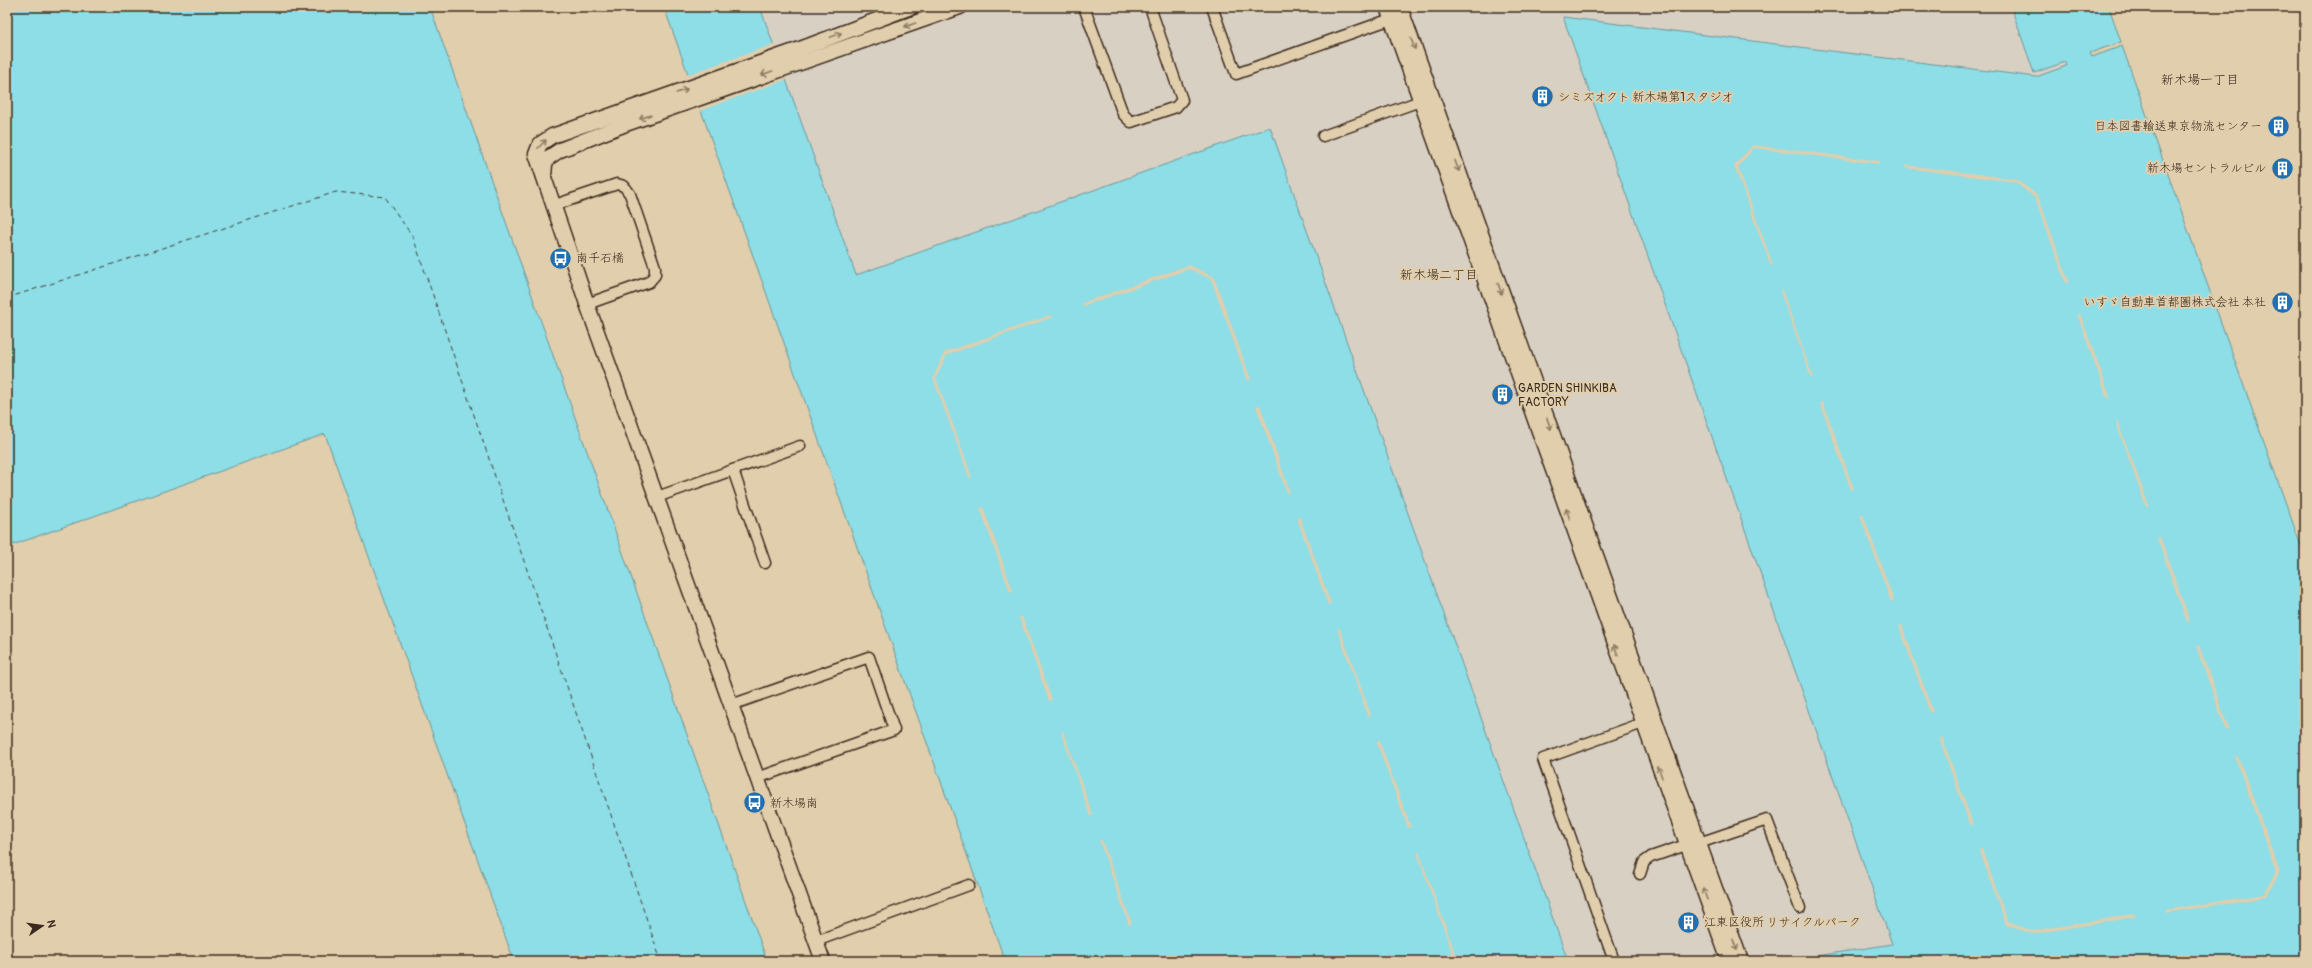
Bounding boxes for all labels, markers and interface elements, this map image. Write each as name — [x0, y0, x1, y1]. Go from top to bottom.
one-way arrow — [904, 21, 916, 29]
one-way arrow — [830, 31, 842, 39]
one-way arrow — [1410, 37, 1418, 49]
one-way arrow — [762, 70, 774, 78]
district label: 新木場一丁目 — [2161, 72, 2239, 88]
building icon: シミズオクト 新木場第1スタジオ — [1530, 84, 1556, 110]
one-way arrow — [676, 87, 689, 94]
place label: シミズオクト 新木場第1スタジオ — [1558, 90, 1733, 105]
one-way arrow — [639, 113, 651, 121]
building icon: 日本図書輸送東京物流センター — [2265, 113, 2291, 139]
place label: 日本図書輸送東京物流センター — [2094, 119, 2262, 134]
one-way arrow — [537, 139, 547, 149]
building icon: 新木場セントラルビル — [2269, 155, 2295, 181]
one-way arrow — [1454, 160, 1461, 173]
place label: 新木場セントラルビル — [2147, 161, 2266, 176]
bus stop icon: 南千石橋 — [547, 245, 573, 271]
place label: 南千石橋 — [576, 251, 624, 266]
district label: 新木場二丁目 — [1400, 267, 1478, 283]
one-way arrow — [1497, 282, 1505, 294]
building icon: いすゞ自動車首都圏株式会社 本社 — [2269, 289, 2295, 315]
place label: いすゞ自動車首都圏株式会社 本社 — [2083, 295, 2266, 310]
place label: GARDEN SHINKIBA FACTORY — [1518, 381, 1617, 410]
building icon: GARDEN SHINKIBA FACTORY — [1489, 382, 1515, 408]
one-way arrow — [1546, 418, 1553, 431]
one-way arrow — [1563, 508, 1571, 520]
one-way arrow — [1612, 644, 1620, 656]
one-way arrow — [1656, 766, 1664, 778]
bus stop icon: 新木場南 — [742, 790, 768, 816]
place label: 新木場南 — [770, 796, 818, 811]
one-way arrow — [1700, 888, 1708, 900]
north arrow — [22, 906, 62, 946]
building icon: 江東区役所 リサイクルパーク — [1675, 909, 1701, 935]
place label: 江東区役所 リサイクルパーク — [1704, 915, 1861, 930]
text: N — [44, 919, 59, 929]
one-way arrow — [1732, 938, 1739, 951]

